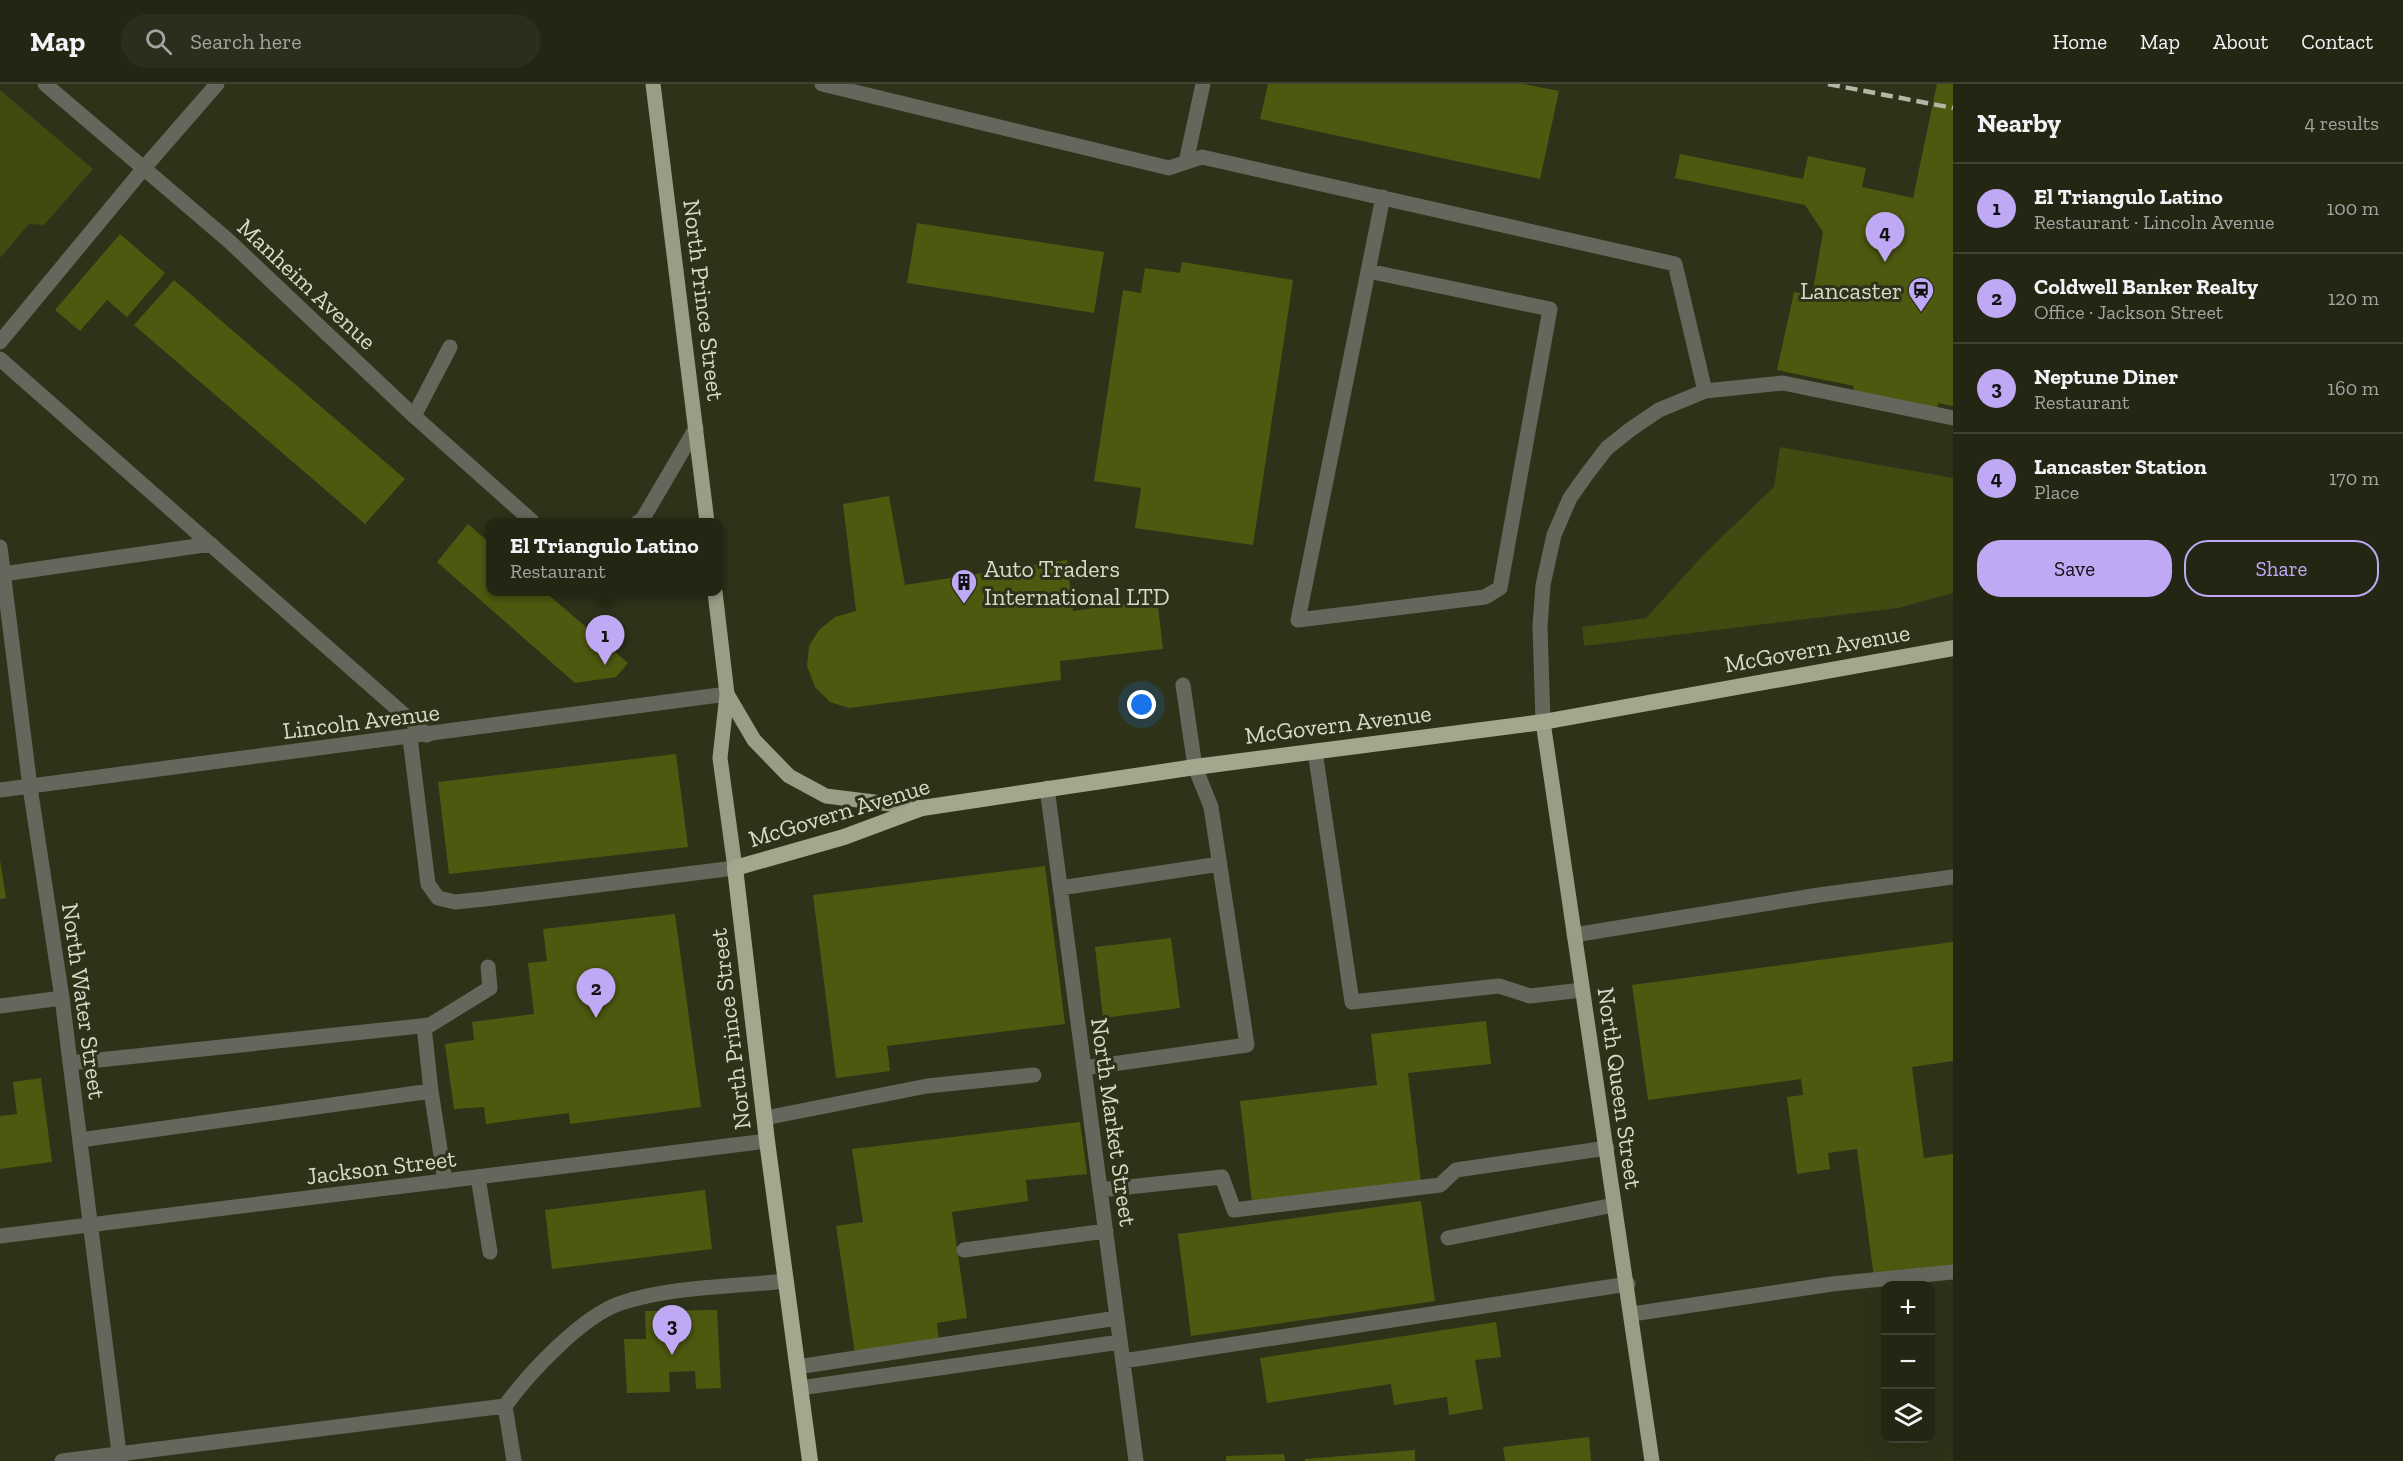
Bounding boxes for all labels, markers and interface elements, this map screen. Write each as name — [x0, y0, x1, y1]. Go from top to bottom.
search box — [121, 14, 541, 68]
text: Map — [30, 25, 85, 58]
icon: search — [142, 25, 175, 58]
text: Search here — [190, 28, 302, 55]
text: Home — [2053, 29, 2107, 54]
text: Map — [2140, 29, 2180, 54]
text: About — [2213, 29, 2268, 54]
text: Contact — [2301, 29, 2373, 54]
text: Nearby — [1977, 107, 2061, 139]
text: 4 results — [2304, 111, 2379, 135]
text: El Triangulo Latino — [2034, 183, 2223, 210]
text: 1 — [1992, 196, 2001, 220]
text: 100 m — [2326, 196, 2379, 220]
street label: North Prince Street — [677, 198, 731, 402]
text: Restaurant · Lincoln Avenue — [2034, 210, 2275, 234]
street label: Manheim Avenue — [232, 212, 382, 356]
pin: 4 — [1866, 212, 1904, 262]
text: Coldwell Banker Realty — [2034, 273, 2258, 300]
station icon: Lancaster — [1906, 275, 1936, 313]
place label: Lancaster — [1800, 276, 1902, 305]
text: 2 — [1991, 286, 2002, 310]
text: 120 m — [2328, 286, 2379, 310]
text: Office · Jackson Street — [2034, 300, 2223, 324]
text: Neptune Diner — [2034, 363, 2178, 390]
text: 3 — [1991, 376, 2002, 400]
text: 160 m — [2327, 376, 2379, 400]
text: Restaurant — [2034, 390, 2130, 414]
text: Lancaster Station — [2034, 453, 2207, 480]
text: 4 — [1991, 466, 2002, 490]
text: 170 m — [2329, 466, 2379, 490]
text: Place — [2034, 480, 2079, 504]
popup — [486, 518, 723, 596]
text: El Triangulo Latino — [510, 532, 699, 559]
button: Save — [1977, 540, 2172, 597]
button: Share — [2184, 540, 2379, 597]
place label: Auto Traders International LTD — [984, 554, 1170, 611]
text: Restaurant — [510, 559, 606, 583]
building icon: Auto Traders International LTD — [949, 567, 979, 605]
pin: 1 — [586, 616, 624, 665]
street label: McGovern Avenue — [1722, 617, 1912, 679]
your location — [1127, 690, 1156, 719]
street label: Lincoln Avenue — [281, 697, 441, 745]
street label: McGovern Avenue — [1243, 698, 1433, 750]
street label: McGovern Avenue — [745, 771, 933, 853]
street label: North Water Street — [56, 901, 112, 1101]
street label: North Prince Street — [703, 927, 757, 1131]
pin: 2 — [576, 968, 616, 1018]
street label: North Queen Street — [1591, 985, 1649, 1191]
street label: North Market Street — [1085, 1016, 1143, 1228]
street label: Jackson Street — [304, 1143, 458, 1191]
map controls — [1881, 1281, 1935, 1443]
button: + — [1881, 1281, 1935, 1335]
pin: 3 — [652, 1306, 692, 1355]
button: − — [1881, 1335, 1935, 1389]
button: layers — [1881, 1389, 1935, 1443]

